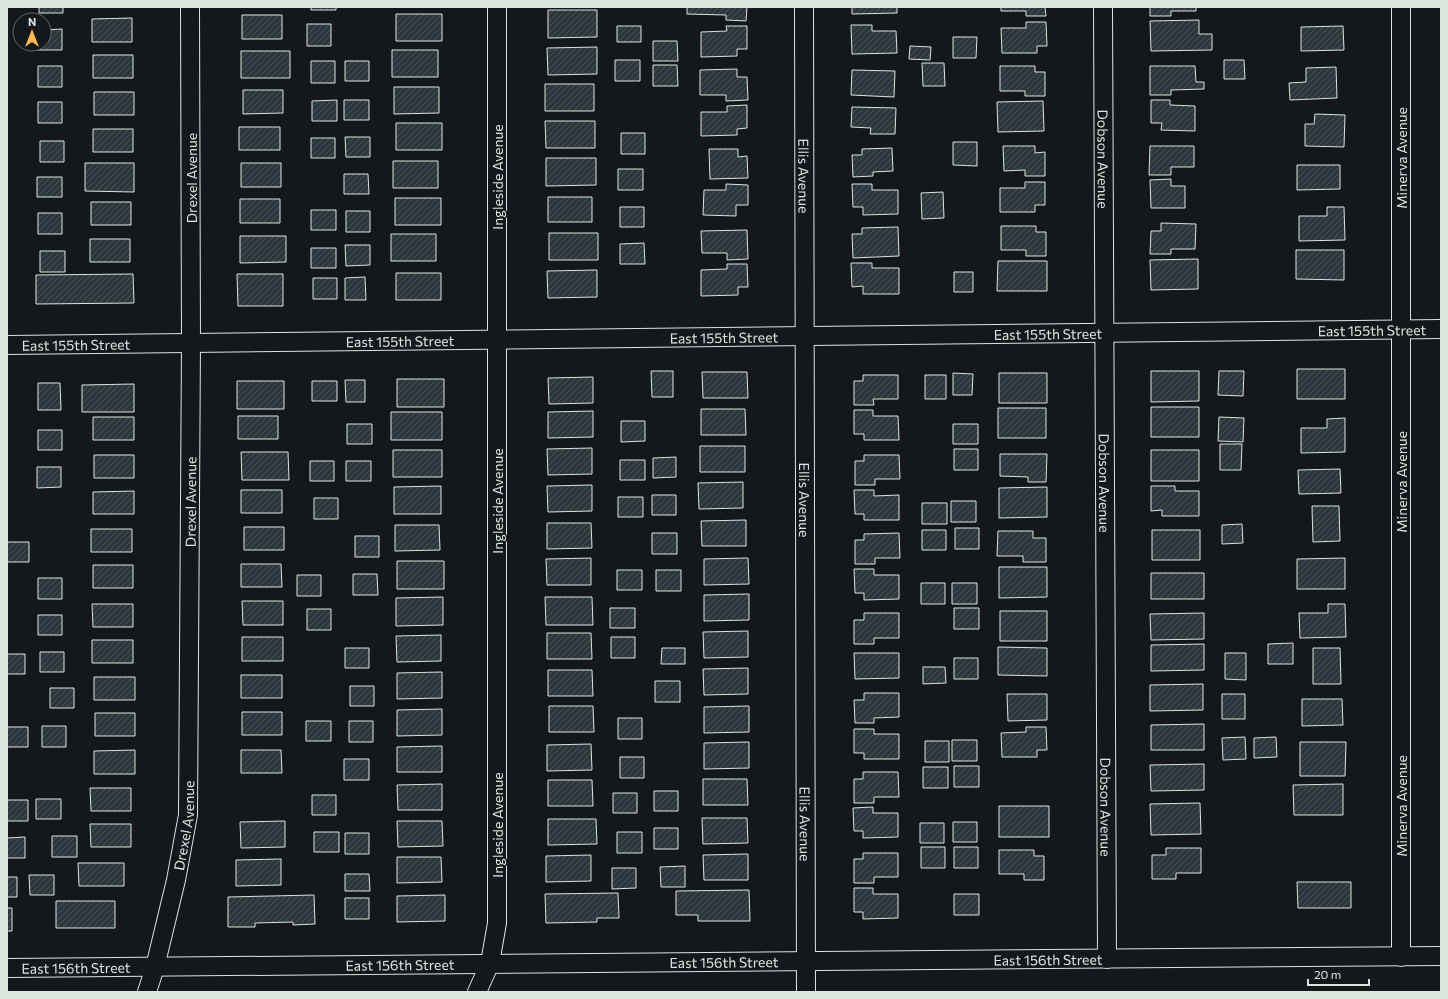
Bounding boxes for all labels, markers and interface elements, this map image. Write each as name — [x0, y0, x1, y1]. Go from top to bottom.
north arrow — [12, 12, 52, 52]
text: N — [28, 15, 36, 28]
street label: Minerva Avenue — [1393, 107, 1410, 209]
street label: Dobson Avenue — [1095, 109, 1112, 209]
street label: Ingleside Avenue — [489, 124, 506, 230]
street label: Drexel Avenue — [183, 133, 200, 223]
street label: Ellis Avenue — [796, 139, 813, 213]
street label: East 155th Street — [1318, 321, 1427, 339]
street label: East 155th Street — [994, 324, 1103, 342]
street label: East 155th Street — [670, 328, 779, 346]
street label: East 155th Street — [346, 332, 455, 350]
street label: East 155th Street — [22, 335, 131, 353]
street label: Minerva Avenue — [1393, 431, 1410, 533]
street label: Dobson Avenue — [1096, 433, 1114, 533]
street label: Ingleside Avenue — [489, 448, 506, 554]
street label: Drexel Avenue — [181, 457, 199, 547]
street label: Ellis Avenue — [796, 463, 814, 537]
street label: Minerva Avenue — [1393, 755, 1410, 857]
street label: Dobson Avenue — [1098, 757, 1115, 857]
street label: Ingleside Avenue — [489, 772, 506, 878]
street label: Drexel Avenue — [169, 781, 197, 872]
street label: Ellis Avenue — [797, 787, 814, 861]
street label: East 156th Street — [993, 950, 1103, 968]
street label: East 156th Street — [669, 953, 779, 971]
street label: East 156th Street — [345, 955, 455, 973]
street label: East 156th Street — [21, 958, 131, 976]
scale bar — [1308, 961, 1369, 987]
text: 20 m — [1314, 967, 1341, 981]

